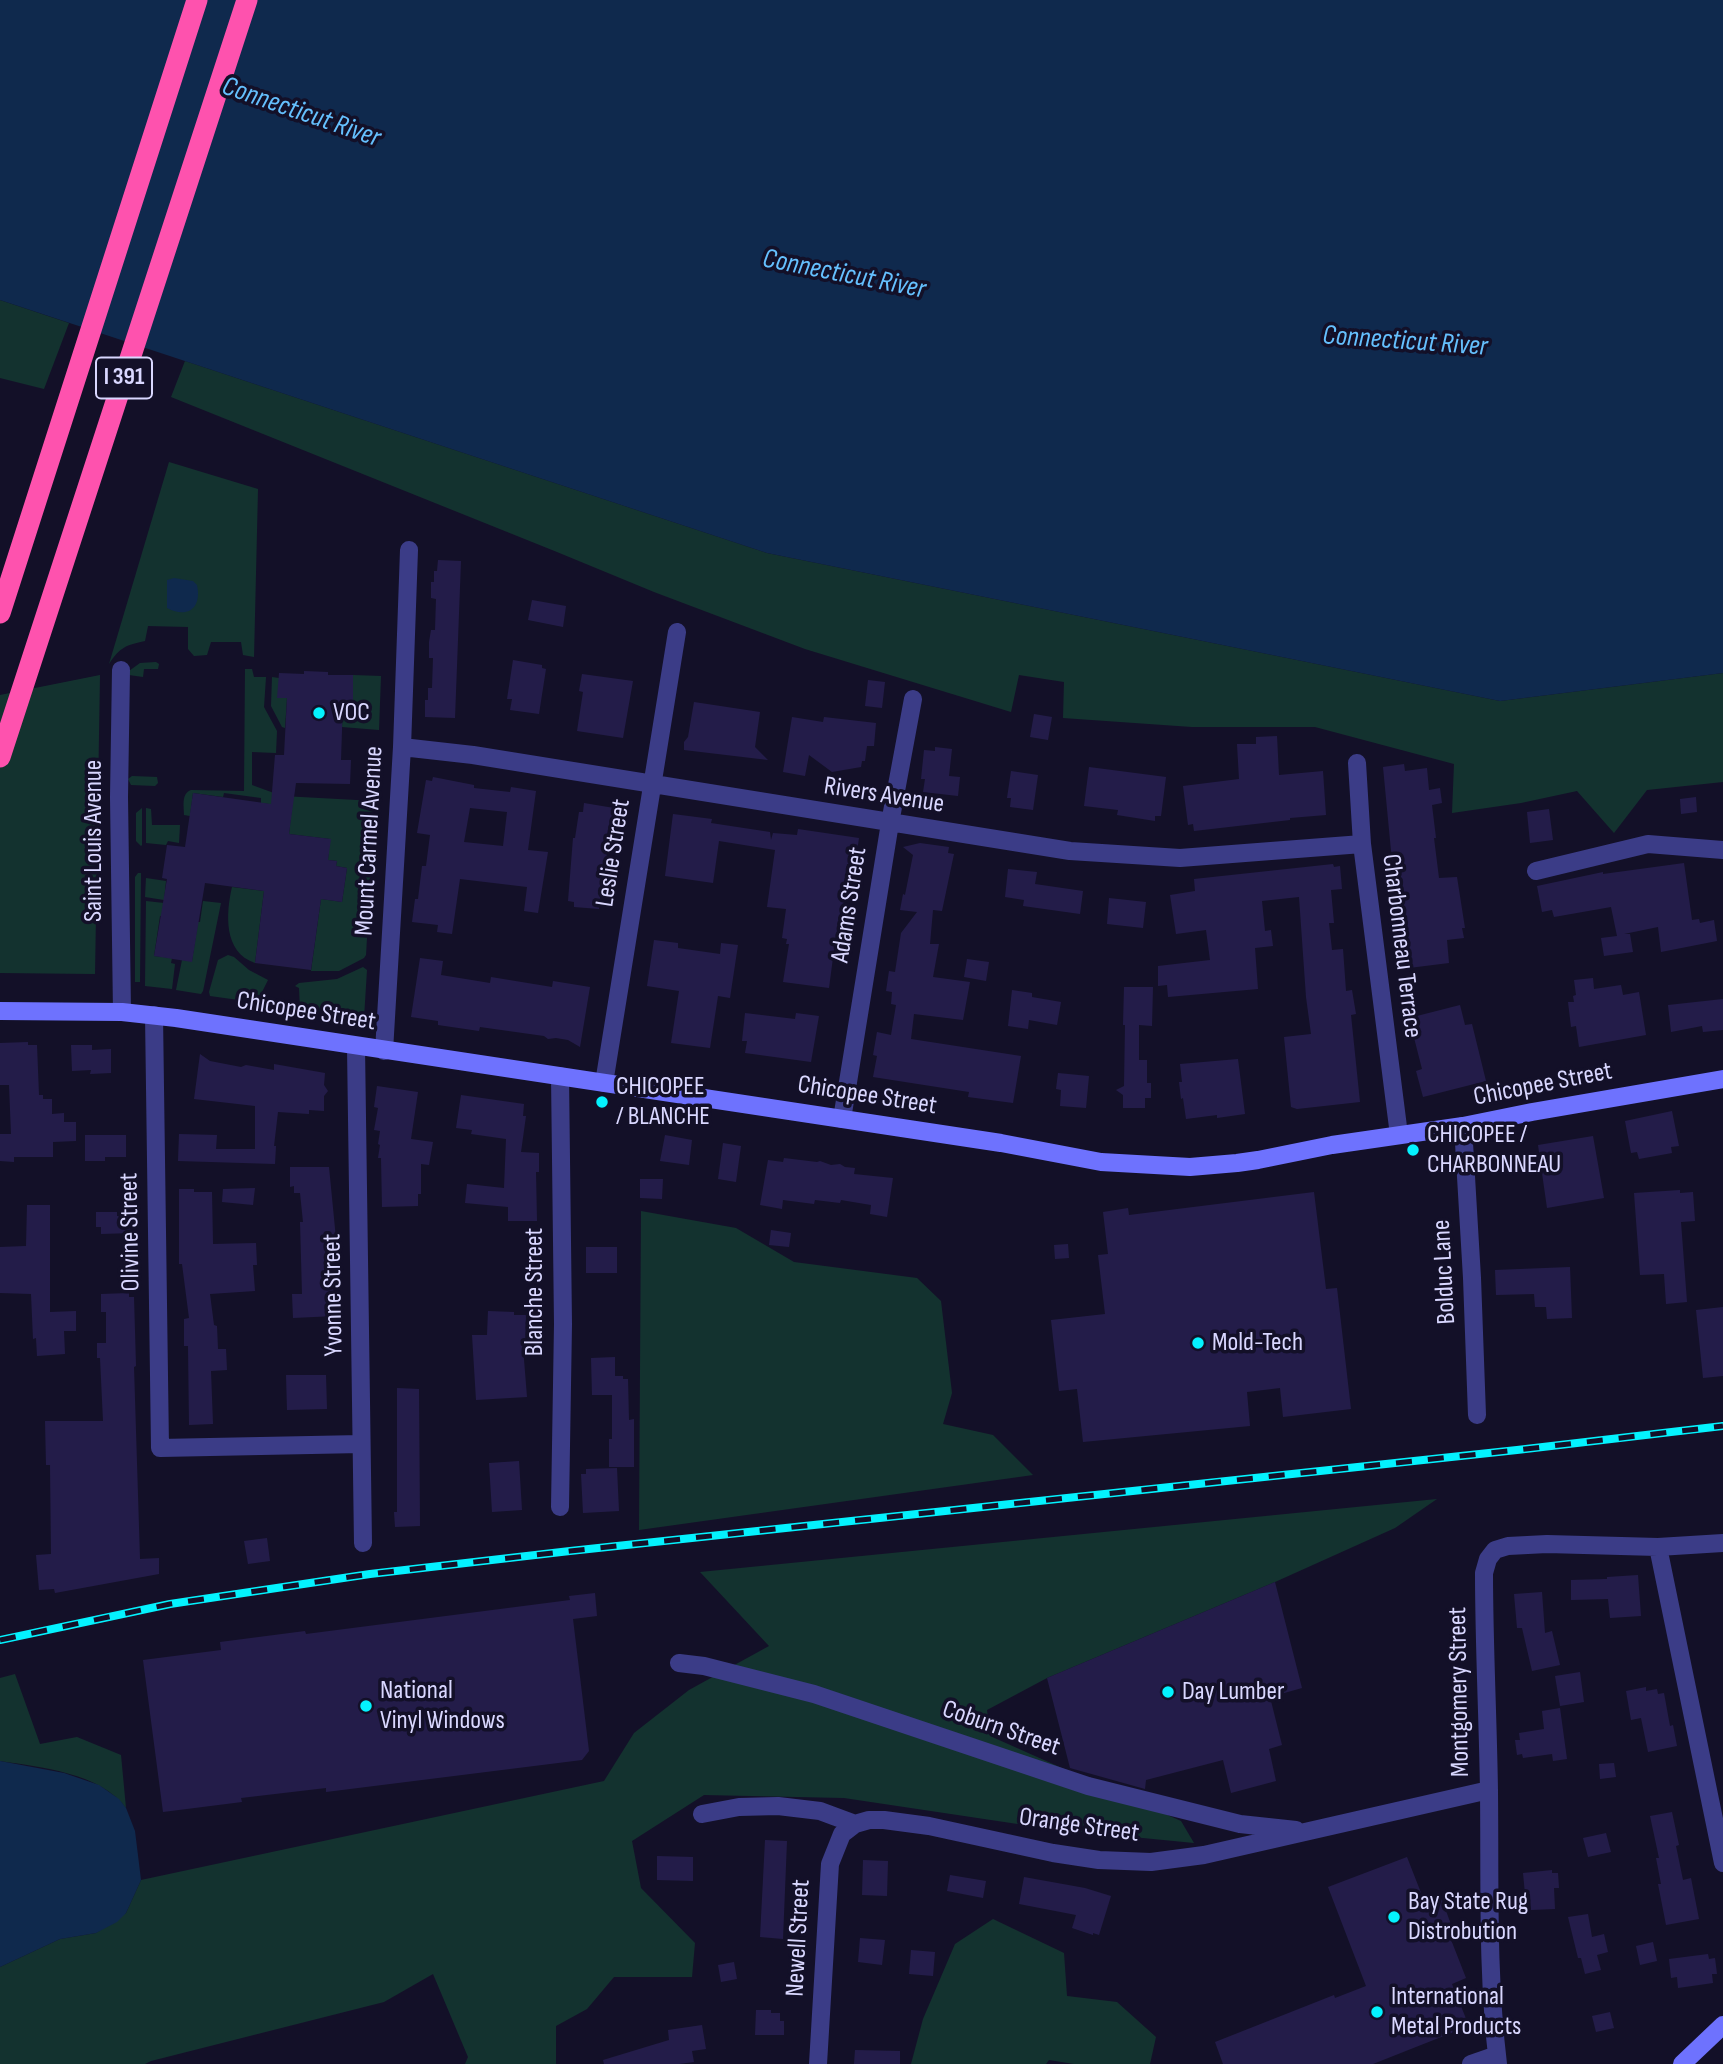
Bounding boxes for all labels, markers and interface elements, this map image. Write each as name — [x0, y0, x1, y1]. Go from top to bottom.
water label: Connecticut River — [217, 70, 385, 156]
water label: Connecticut River — [760, 243, 928, 307]
water label: Connecticut River — [1321, 319, 1489, 365]
road number: I 391 — [96, 358, 152, 398]
place label: VOC — [333, 697, 370, 729]
marker: VOC — [311, 705, 327, 721]
street label: Mount Carmel Avenue — [349, 745, 391, 937]
street label: Saint Louis Avenue — [78, 760, 110, 922]
street label: Rivers Avenue — [822, 771, 946, 821]
street label: Leslie Street — [590, 797, 638, 909]
street label: Adams Street — [825, 845, 875, 965]
street label: Charbonneau Terrace — [1374, 852, 1428, 1040]
street label: Chicopee Street — [234, 986, 378, 1038]
street label: Chicopee Street — [1471, 1056, 1615, 1114]
street label: Chicopee Street — [795, 1070, 939, 1122]
place label: CHICOPEE / BLANCHE — [616, 1071, 710, 1132]
marker: CHICOPEE / BLANCHE — [594, 1094, 610, 1110]
place label: CHICOPEE / CHARBONNEAU — [1427, 1119, 1561, 1180]
marker: CHICOPEE / CHARBONNEAU — [1405, 1142, 1421, 1158]
street label: Olivine Street — [114, 1172, 148, 1292]
street label: Bolduc Lane — [1427, 1219, 1463, 1325]
street label: Blanche Street — [519, 1228, 551, 1356]
street label: Yvonne Street — [317, 1233, 351, 1357]
place label: Mold-Tech — [1212, 1327, 1303, 1359]
marker: Mold-Tech — [1190, 1335, 1206, 1351]
street label: Montgomery Street — [1443, 1607, 1477, 1777]
place label: National Vinyl Windows — [380, 1675, 505, 1736]
place label: Day Lumber — [1182, 1676, 1284, 1708]
marker: Day Lumber — [1160, 1684, 1176, 1700]
street label: Coburn Street — [938, 1694, 1064, 1764]
marker: National Vinyl Windows — [358, 1698, 374, 1714]
street label: Orange Street — [1017, 1802, 1141, 1850]
street label: Newell Street — [780, 1879, 818, 1997]
place label: Bay State Rug Distrobution — [1408, 1886, 1528, 1948]
marker: Bay State Rug Distrobution — [1386, 1909, 1402, 1925]
place label: International Metal Products — [1391, 1981, 1521, 2042]
marker: International Metal Products — [1369, 2004, 1385, 2020]

